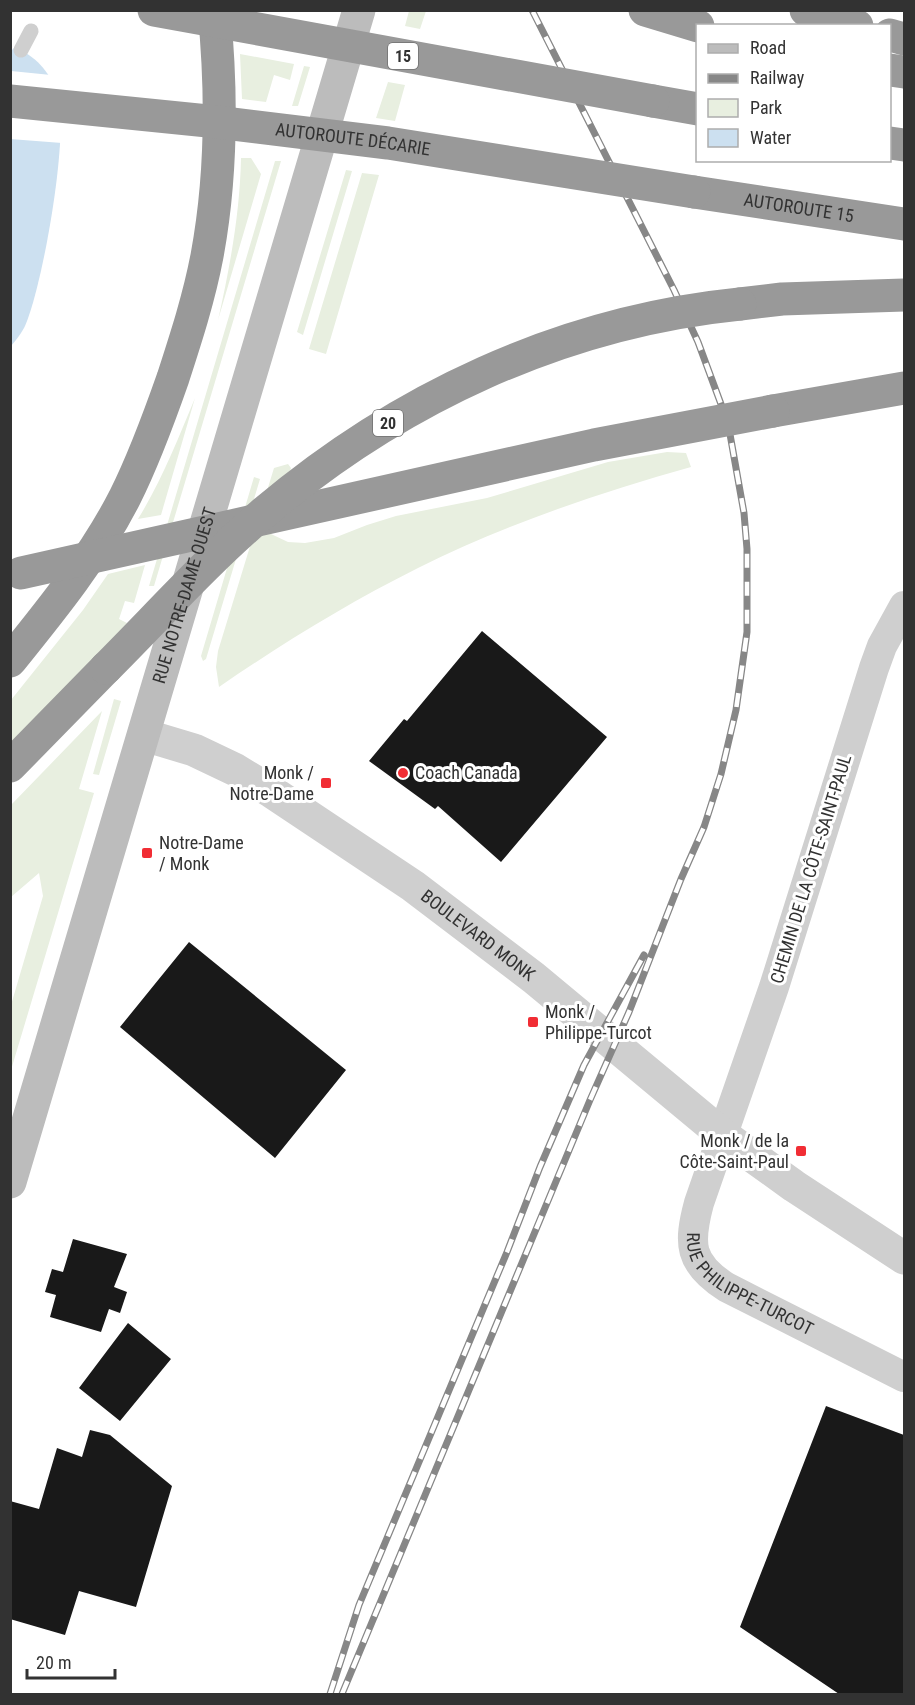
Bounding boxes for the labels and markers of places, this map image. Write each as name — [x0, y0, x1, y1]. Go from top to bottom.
place label: Monk / Notre-Dame — [229, 762, 314, 804]
place label: Coach Canada — [415, 762, 518, 783]
marker: Coach Canada — [396, 766, 410, 780]
marker: Monk / Notre-Dame — [319, 776, 333, 790]
place label: Notre-Dame / Monk — [159, 832, 244, 874]
marker: Notre-Dame / Monk — [140, 846, 154, 860]
place label: Monk / Philippe-Turcot — [545, 1001, 652, 1043]
marker: Monk / Philippe-Turcot — [526, 1015, 540, 1029]
place label: Monk / de la Côte-Saint-Paul — [680, 1130, 789, 1172]
marker: Monk / de la Côte-Saint-Paul — [794, 1144, 808, 1158]

